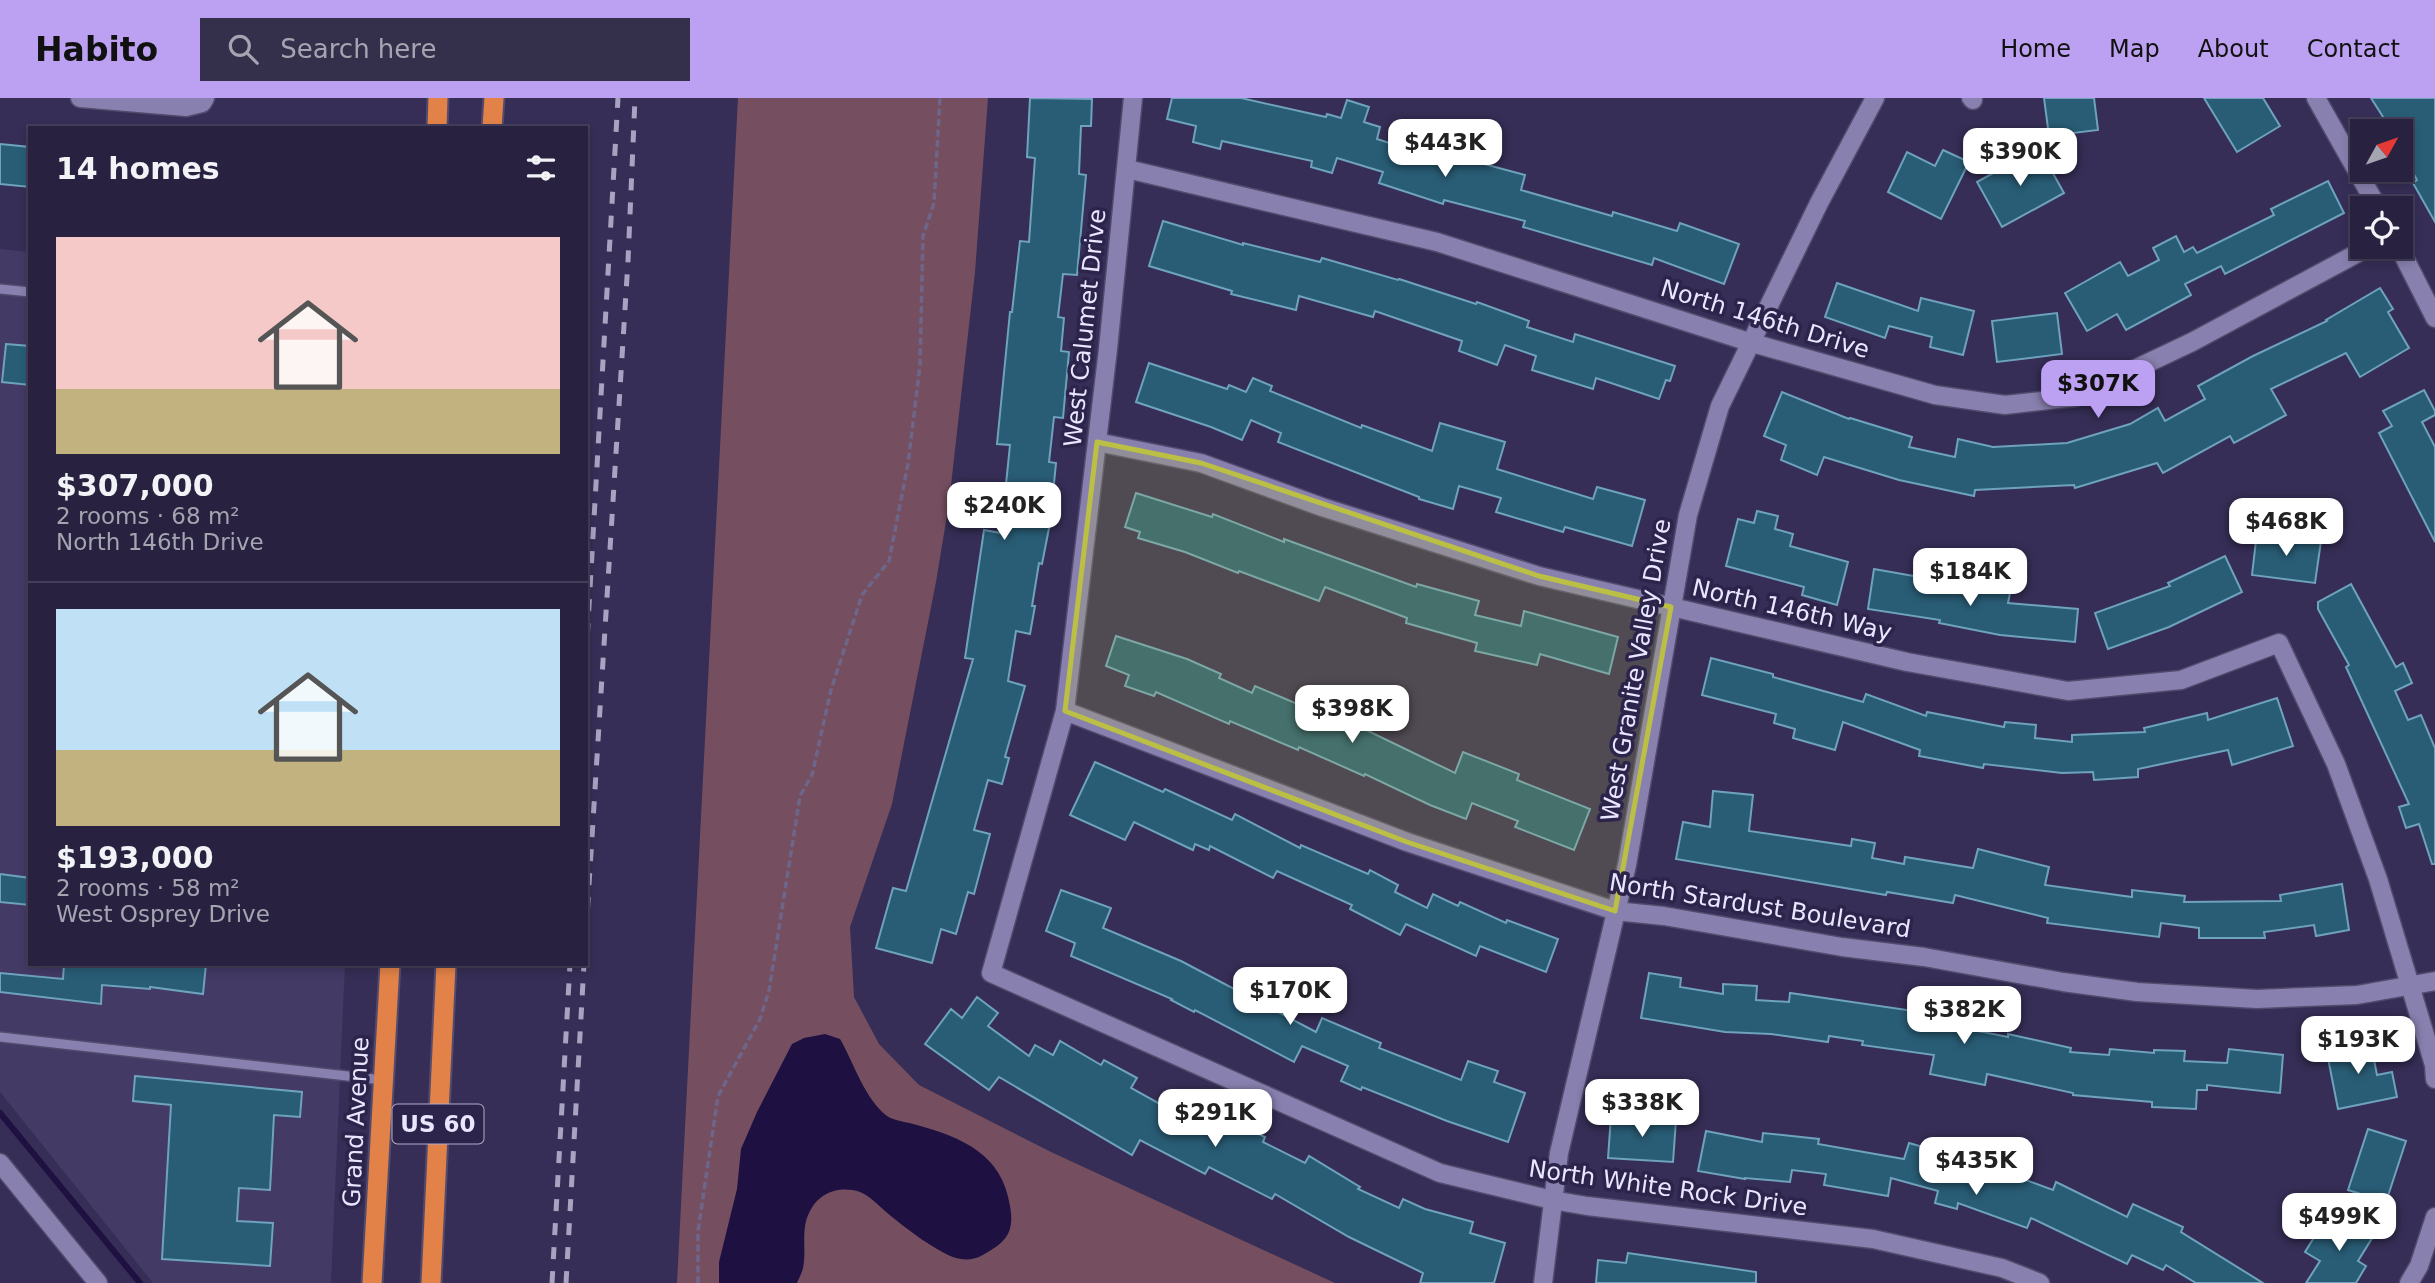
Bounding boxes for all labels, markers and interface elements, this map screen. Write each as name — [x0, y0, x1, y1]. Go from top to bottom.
search box — [200, 18, 690, 81]
text: Habito — [35, 30, 158, 69]
icon: search — [224, 30, 262, 68]
text: Search here — [280, 34, 436, 64]
text: Home — [2000, 35, 2071, 63]
text: Map — [2109, 35, 2160, 63]
text: About — [2198, 35, 2269, 63]
text: Contact — [2307, 35, 2400, 63]
north arrow — [2350, 119, 2413, 182]
map controls — [2350, 119, 2413, 259]
pin: $443K — [1396, 120, 1494, 179]
text: $443K — [1404, 129, 1486, 155]
pin: $390K — [1971, 129, 2069, 188]
text: $390K — [1979, 138, 2061, 164]
icon: filters — [522, 149, 560, 187]
text: 14 homes — [56, 151, 220, 186]
button: locate — [2350, 196, 2413, 259]
street label: West Calumet Drive — [1059, 208, 1111, 448]
street label: North 146th Drive — [1657, 274, 1873, 364]
icon: home — [245, 282, 371, 408]
pin: $307K — [2049, 360, 2147, 420]
text: $307K — [2057, 370, 2139, 396]
text: $307,000 — [56, 468, 214, 503]
pin: $240K — [955, 482, 1053, 542]
text: $240K — [963, 492, 1045, 518]
pin: $468K — [2237, 498, 2335, 558]
text: 2 rooms · 68 m² — [56, 503, 240, 529]
text: $468K — [2245, 508, 2327, 534]
street label: West Granite Valley Drive — [1596, 517, 1676, 823]
text: North 146th Drive — [56, 529, 264, 555]
pin: $184K — [1921, 548, 2019, 608]
text: $184K — [1929, 558, 2011, 584]
street label: North 146th Way — [1690, 573, 1894, 647]
icon: home — [245, 654, 371, 780]
pin: $398K — [1303, 686, 1401, 745]
text: $398K — [1311, 695, 1393, 721]
text: $193,000 — [56, 840, 214, 875]
street label: North Stardust Boulevard — [1607, 868, 1913, 944]
text: 2 rooms · 58 m² — [56, 875, 240, 901]
text: West Osprey Drive — [56, 901, 270, 927]
pin: $170K — [1241, 968, 1339, 1027]
text: $170K — [1249, 977, 1331, 1003]
pin: $382K — [1915, 986, 2013, 1046]
text: $382K — [1923, 996, 2005, 1022]
pin: $193K — [2309, 1016, 2407, 1076]
text: $193K — [2317, 1026, 2399, 1052]
street label: Grand Avenue — [338, 1036, 374, 1208]
pin: $338K — [1593, 1080, 1691, 1139]
text: $338K — [1601, 1089, 1683, 1115]
pin: $291K — [1166, 1090, 1264, 1149]
text: $291K — [1174, 1099, 1256, 1125]
road number: US 60 — [392, 1105, 484, 1144]
pin: $435K — [1927, 1138, 2025, 1197]
text: $435K — [1935, 1147, 2017, 1173]
street label: North White Rock Drive — [1527, 1155, 1809, 1221]
pin: $499K — [2290, 1194, 2388, 1253]
text: $499K — [2298, 1203, 2380, 1229]

